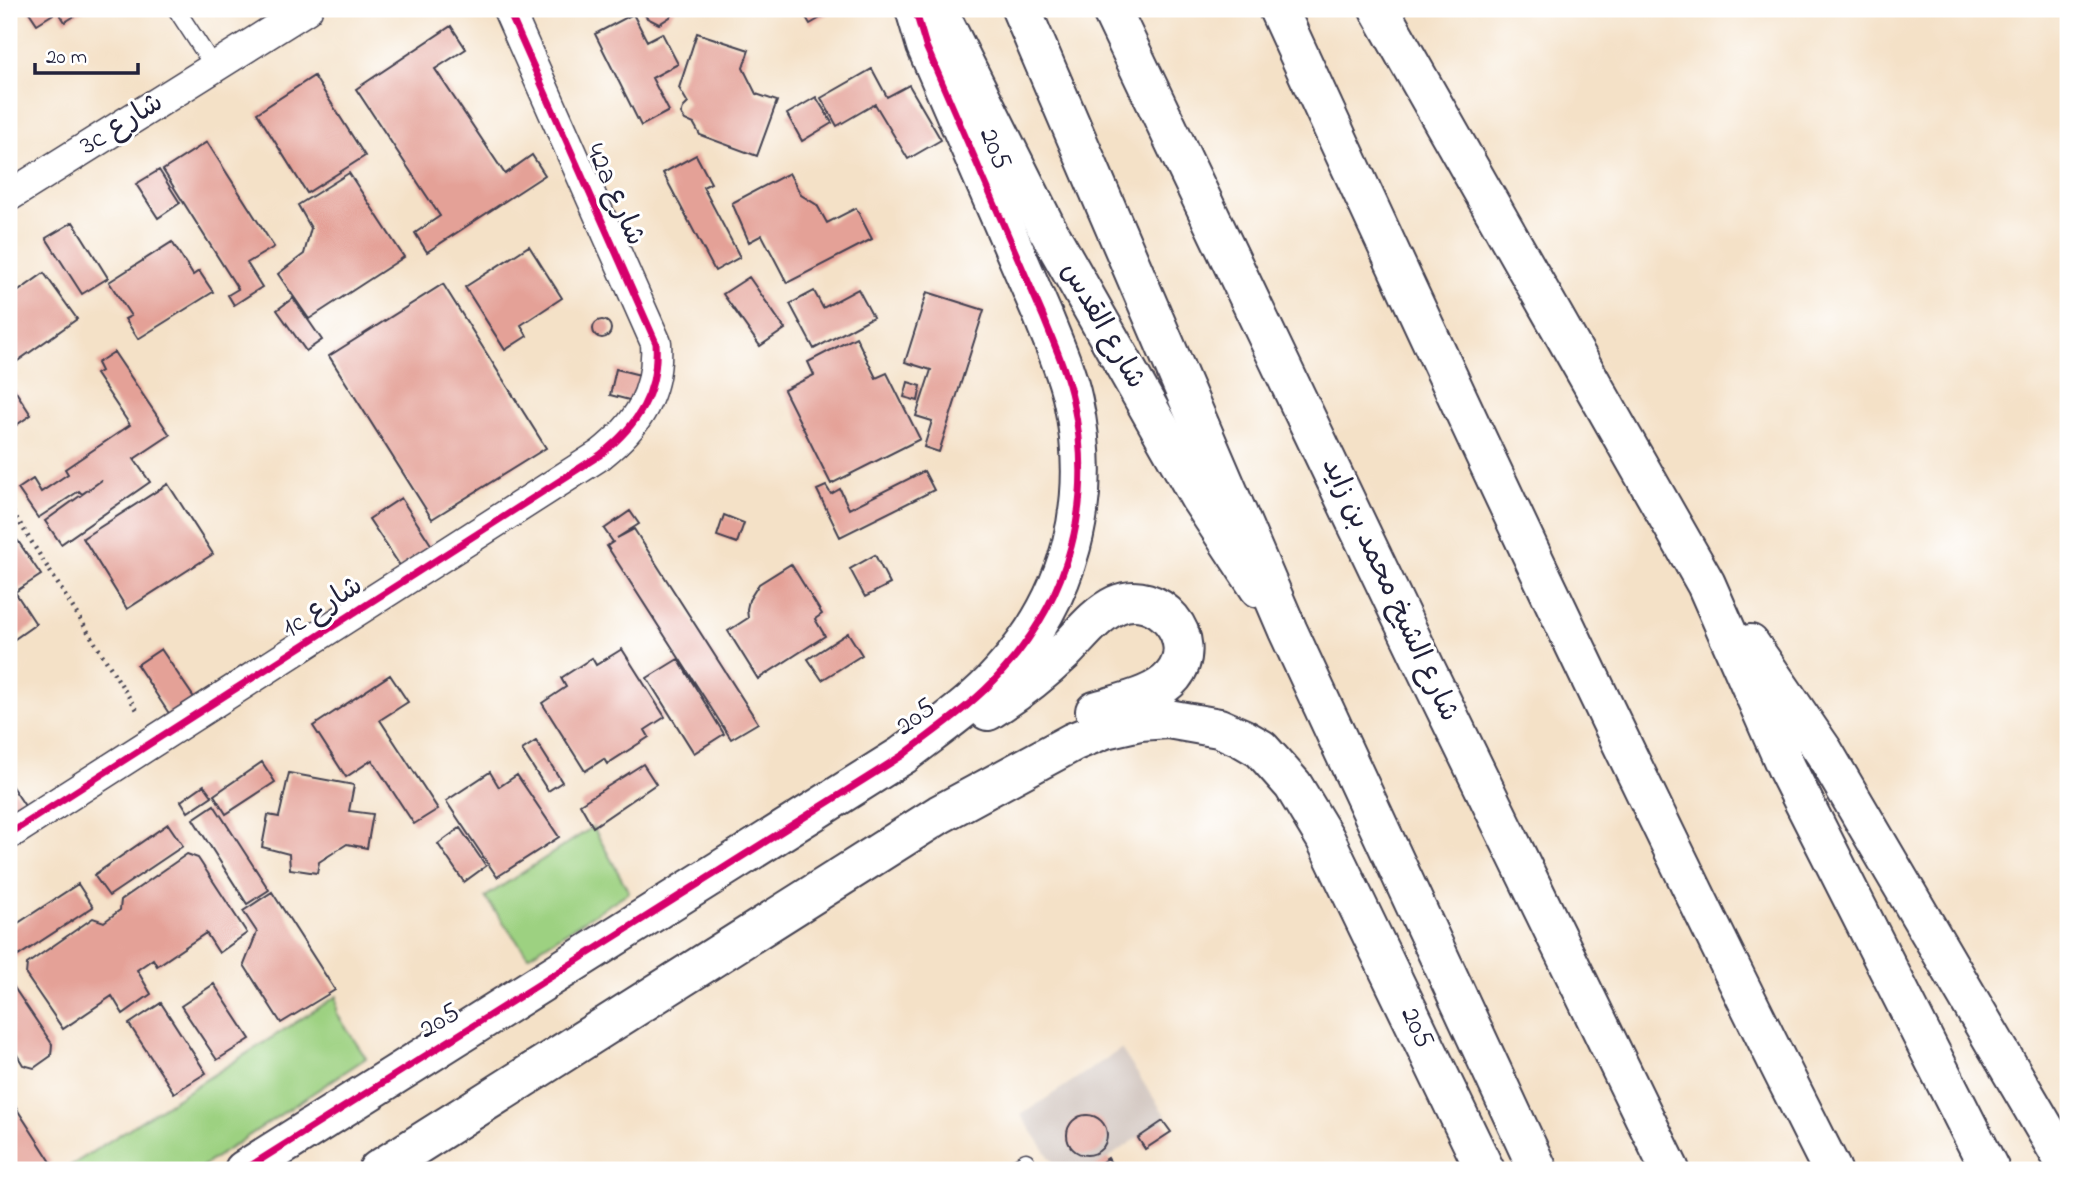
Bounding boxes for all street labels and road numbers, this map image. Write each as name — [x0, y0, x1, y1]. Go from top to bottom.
street label: 3c شارع — [72, 83, 172, 167]
street label: 205 — [967, 122, 1021, 176]
street label: 42a شارع — [573, 137, 655, 253]
street label: شارع القدس — [1049, 255, 1155, 397]
street label: شارع الشيخ محمد بن زايد — [1310, 451, 1468, 729]
street label: 1c شارع — [275, 567, 371, 649]
street label: 205 — [887, 689, 945, 747]
street label: 205 — [411, 993, 469, 1051]
street label: 205 — [1388, 1000, 1444, 1056]

